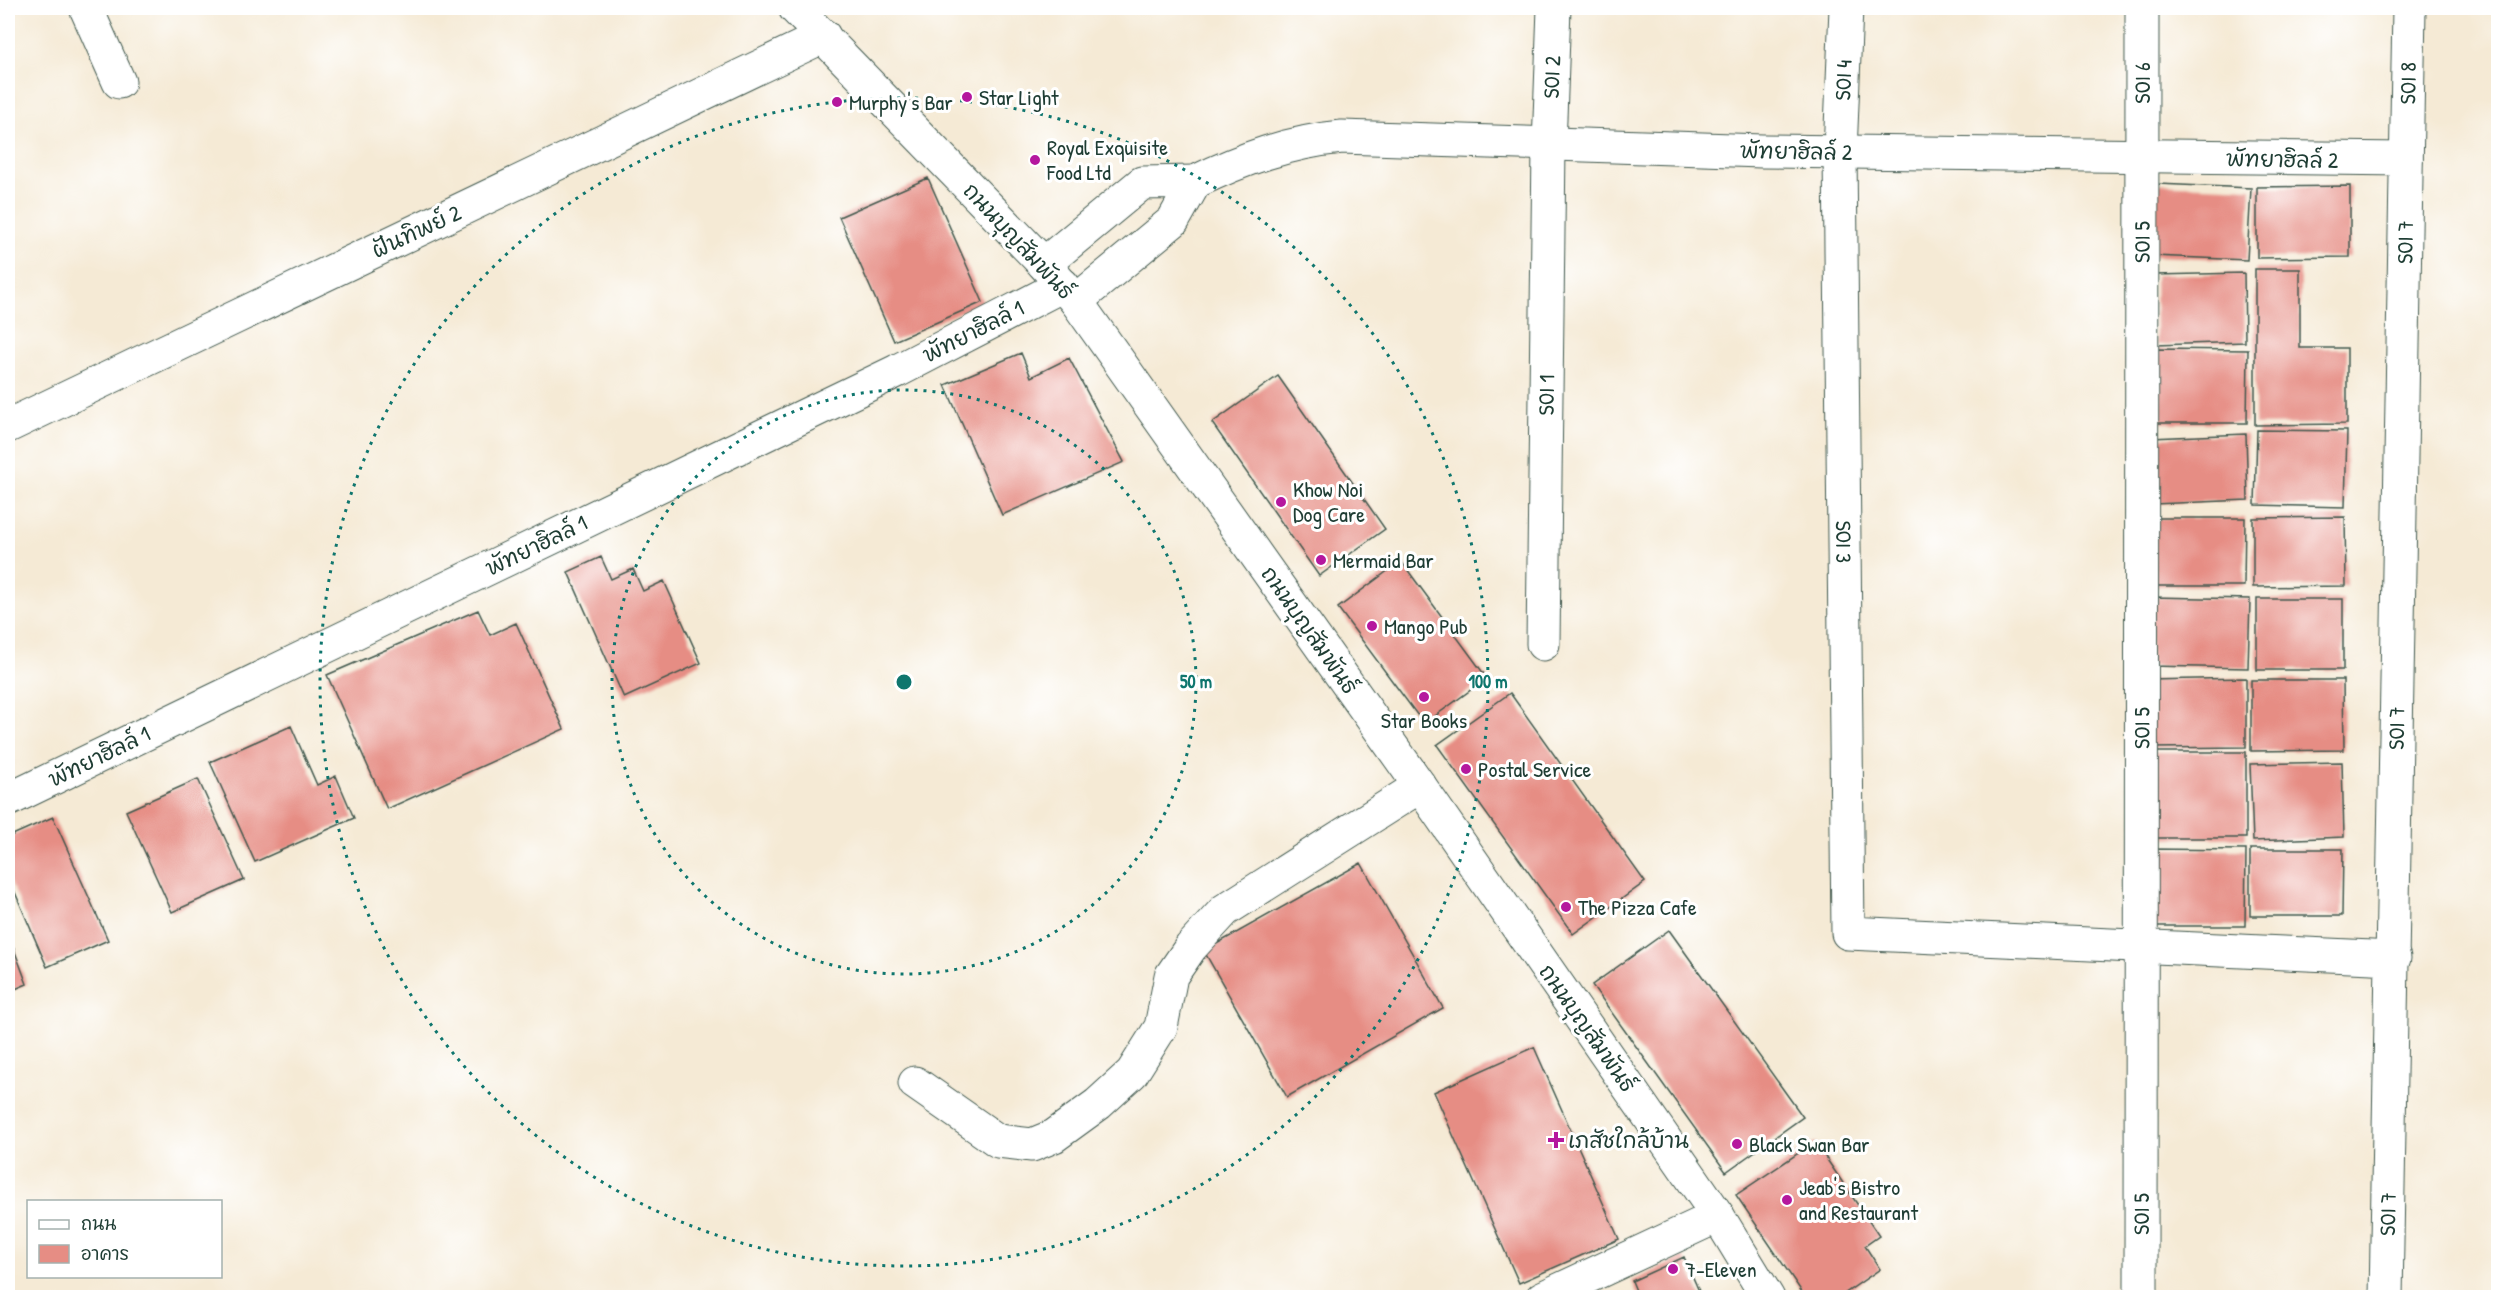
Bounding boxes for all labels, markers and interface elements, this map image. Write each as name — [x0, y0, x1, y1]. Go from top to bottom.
street label: SOI 2 — [1536, 54, 1567, 99]
street label: SOI 4 — [1827, 59, 1859, 101]
street label: SOI 6 — [2127, 62, 2157, 104]
street label: SOI 8 — [2392, 62, 2423, 105]
place label: Star Light — [979, 82, 1059, 112]
place label: Murphy's Bar — [849, 87, 953, 117]
marker: Star Light — [960, 90, 974, 104]
marker: Murphy's Bar — [830, 95, 844, 109]
place label: Royal Exquisite Food Ltd — [1046, 132, 1168, 187]
street label: พัทยาฮิลล์ 2 — [1740, 135, 1853, 167]
street label: พัทยาฮิลล์ 2 — [2226, 143, 2339, 175]
marker: Royal Exquisite Food Ltd — [1028, 153, 1042, 167]
street label: ถนนบุญสัมพันธ์ — [955, 176, 1081, 308]
street label: ฝันทิพย์ 2 — [366, 197, 466, 265]
street label: SOI 7 — [2389, 220, 2420, 264]
street label: SOI 5 — [2127, 221, 2157, 263]
street label: พัทยาฮิลล์ 1 — [917, 293, 1029, 369]
street label: SOI 1 — [1531, 375, 1561, 415]
place label: Khow Noi Dog Care — [1293, 474, 1365, 529]
marker: Khow Noi Dog Care — [1274, 495, 1288, 509]
street label: พัทยาฮิลล์ 1 — [480, 507, 592, 583]
street label: SOI 3 — [1829, 520, 1859, 563]
place label: Mermaid Bar — [1333, 545, 1434, 575]
marker: Mermaid Bar — [1314, 553, 1328, 567]
street label: ถนนบุญสัมพันธ์ — [1253, 560, 1365, 701]
place label: Mango Pub — [1384, 611, 1468, 641]
marker: Mango Pub — [1365, 619, 1379, 633]
text: 50 m — [1180, 669, 1212, 694]
text: 100 m — [1468, 669, 1508, 694]
centre of rings — [894, 672, 914, 692]
marker: Star Books — [1417, 690, 1431, 704]
place label: Star Books — [1381, 705, 1467, 735]
street label: SOI 7 — [2381, 706, 2412, 750]
street label: SOI 5 — [2126, 707, 2156, 749]
street label: พัทยาฮิลล์ 1 — [43, 718, 155, 794]
place label: Postal Service — [1478, 754, 1592, 784]
marker: Postal Service — [1459, 762, 1473, 776]
place label: The Pizza Cafe — [1578, 892, 1697, 922]
marker: The Pizza Cafe — [1559, 900, 1573, 914]
street label: ถนนบุญสัมพันธ์ — [1531, 958, 1643, 1099]
place label: เภสัชใกล้บ้าน — [1568, 1125, 1689, 1155]
place label: Black Swan Bar — [1749, 1129, 1870, 1159]
marker: เภสัชใกล้บ้าน — [1549, 1133, 1563, 1147]
marker: Black Swan Bar — [1730, 1137, 1744, 1151]
place label: Jeab's Bistro and Restaurant — [1799, 1172, 1918, 1227]
street label: SOI 7 — [2372, 1192, 2403, 1236]
marker: Jeab's Bistro and Restaurant — [1780, 1193, 1794, 1207]
street label: SOI 5 — [2126, 1193, 2156, 1235]
legend — [27, 1200, 222, 1278]
text: ถนน — [81, 1211, 116, 1236]
text: อาคาร — [81, 1241, 129, 1266]
place label: 7-Eleven — [1685, 1254, 1757, 1284]
marker: 7-Eleven — [1666, 1262, 1680, 1276]

